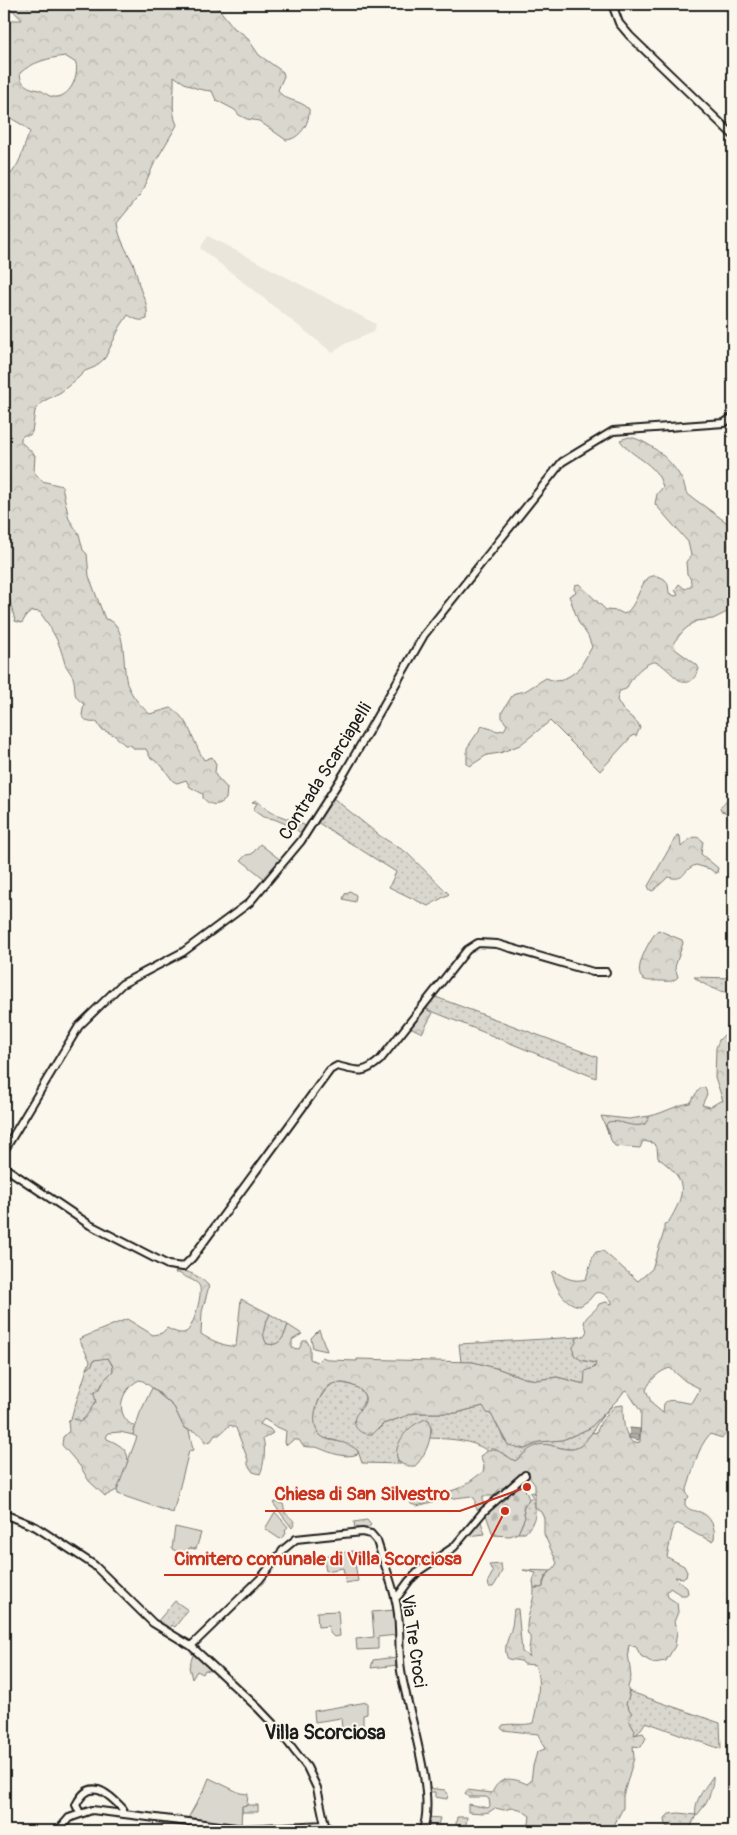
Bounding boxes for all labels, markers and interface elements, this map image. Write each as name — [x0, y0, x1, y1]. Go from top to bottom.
street label: Contrada Scarciapelli — [274, 698, 377, 844]
callout: Chiesa di San Silvestro — [265, 1477, 460, 1511]
text: Chiesa di San Silvestro — [274, 1482, 451, 1506]
callout: Cimitero comunale di Villa Scorciosa — [164, 1541, 472, 1575]
text: Cimitero comunale di Villa Scorciosa — [174, 1547, 462, 1571]
street label: Via Tre Croci — [396, 1593, 431, 1689]
district label: Villa Scorciosa — [264, 1720, 386, 1745]

